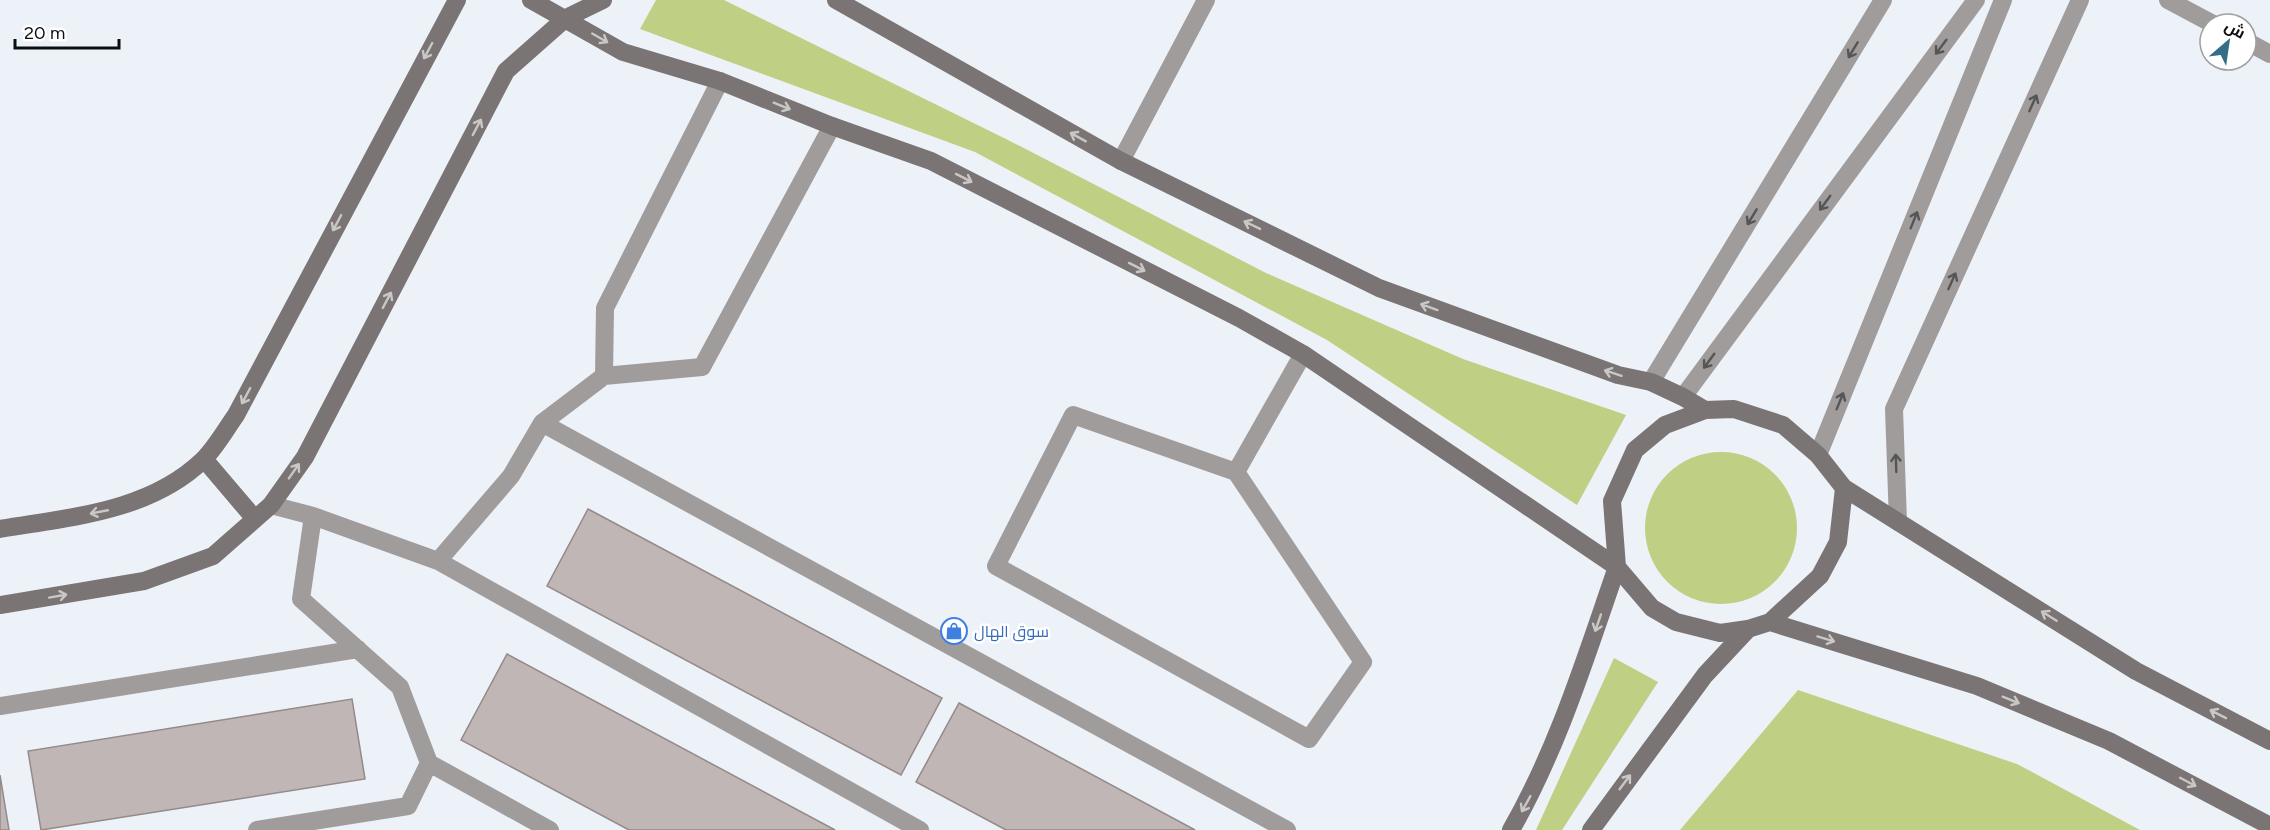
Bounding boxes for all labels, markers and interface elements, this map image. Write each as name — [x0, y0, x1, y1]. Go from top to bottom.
scale bar — [15, 12, 118, 50]
north arrow — [2198, 12, 2258, 72]
text: ش — [2221, 16, 2249, 43]
text: 20 m — [24, 22, 65, 44]
one-way arrow — [591, 32, 608, 44]
one-way arrow — [1934, 38, 1947, 54]
one-way arrow — [1847, 41, 1859, 58]
one-way arrow — [422, 42, 434, 59]
one-way arrow — [2027, 95, 2039, 113]
one-way arrow — [773, 101, 791, 112]
one-way arrow — [471, 119, 483, 136]
one-way arrow — [1070, 130, 1087, 142]
one-way arrow — [954, 172, 972, 184]
one-way arrow — [1818, 195, 1831, 211]
one-way arrow — [1745, 208, 1757, 225]
one-way arrow — [1909, 212, 1920, 230]
one-way arrow — [331, 214, 342, 232]
one-way arrow — [1243, 219, 1261, 231]
one-way arrow — [1128, 261, 1146, 273]
one-way arrow — [1947, 272, 1958, 291]
one-way arrow — [381, 292, 393, 309]
one-way arrow — [1420, 300, 1439, 311]
one-way arrow — [1703, 352, 1716, 368]
one-way arrow — [1604, 366, 1623, 377]
one-way arrow — [240, 387, 252, 404]
one-way arrow — [1835, 392, 1846, 411]
one-way arrow — [1891, 454, 1902, 474]
one-way arrow — [288, 464, 300, 480]
one-way arrow — [90, 507, 110, 518]
one-way arrow — [47, 590, 67, 601]
one-way arrow — [2041, 610, 2058, 622]
one-way arrow — [1591, 613, 1602, 632]
shop icon: سوق الهال — [939, 616, 969, 646]
place label: سوق الهال — [974, 622, 1049, 642]
one-way arrow — [1816, 634, 1835, 645]
one-way arrow — [2002, 695, 2020, 706]
one-way arrow — [2210, 708, 2227, 720]
one-way arrow — [1618, 775, 1631, 791]
one-way arrow — [2179, 776, 2196, 788]
one-way arrow — [1520, 795, 1532, 812]

